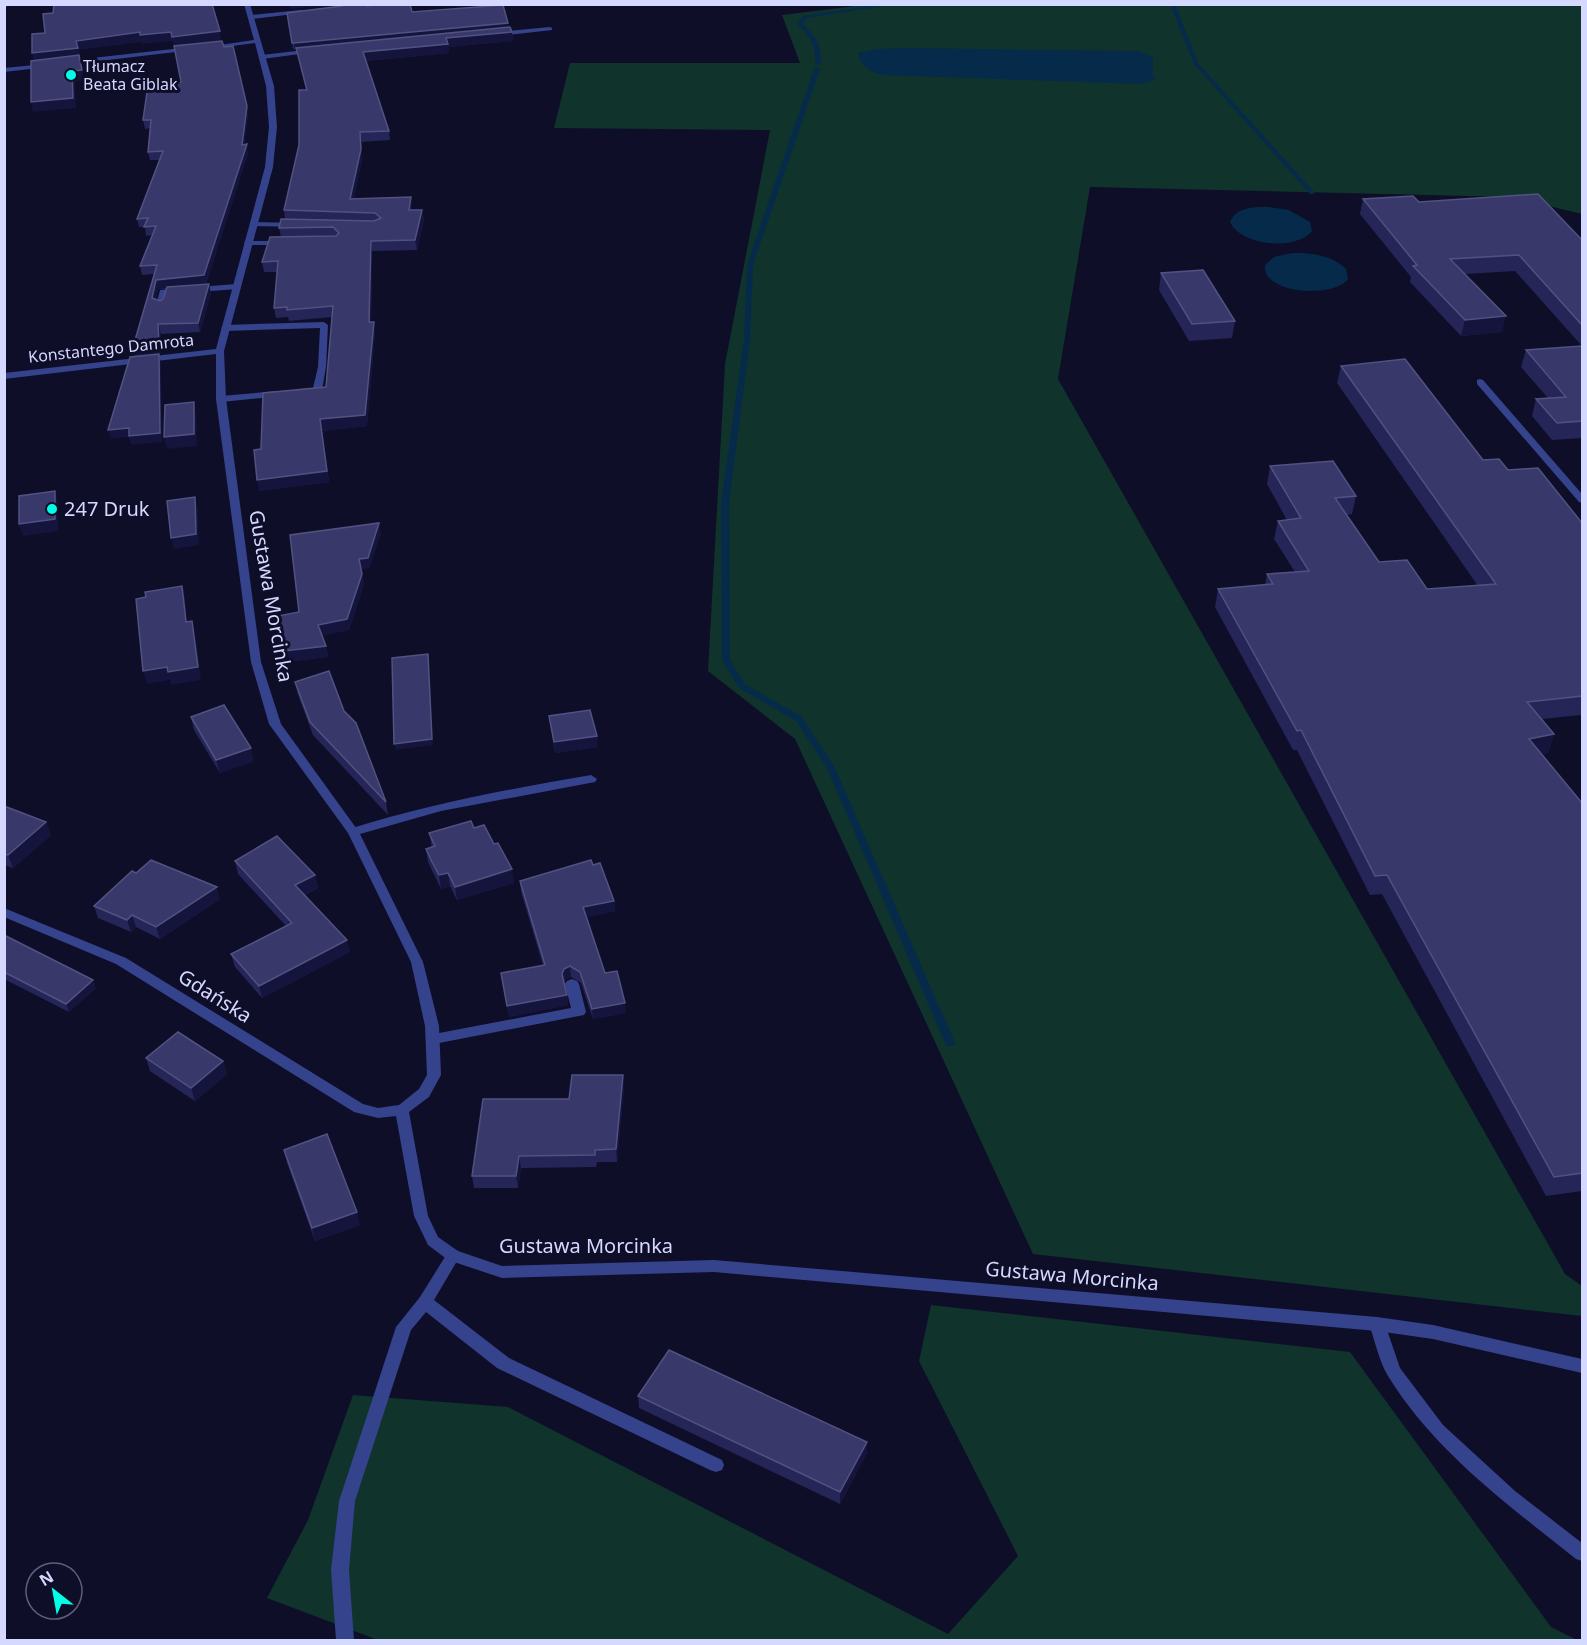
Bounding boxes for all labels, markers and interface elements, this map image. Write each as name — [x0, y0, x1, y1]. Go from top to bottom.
place label: Tłumacz Beata Giblak — [83, 55, 178, 95]
marker: Tłumacz Beata Giblak — [64, 68, 78, 82]
street label: Konstantego Damrota — [27, 328, 195, 368]
place label: 247 Druk — [64, 495, 150, 522]
marker: 247 Druk — [45, 502, 59, 516]
street label: Gustawa Morcinka — [243, 508, 300, 684]
street label: Gdańska — [173, 962, 257, 1029]
street label: Gustawa Morcinka — [499, 1232, 673, 1259]
street label: Gustawa Morcinka — [984, 1254, 1160, 1297]
north arrow — [24, 1561, 84, 1621]
text: N — [35, 1565, 58, 1591]

